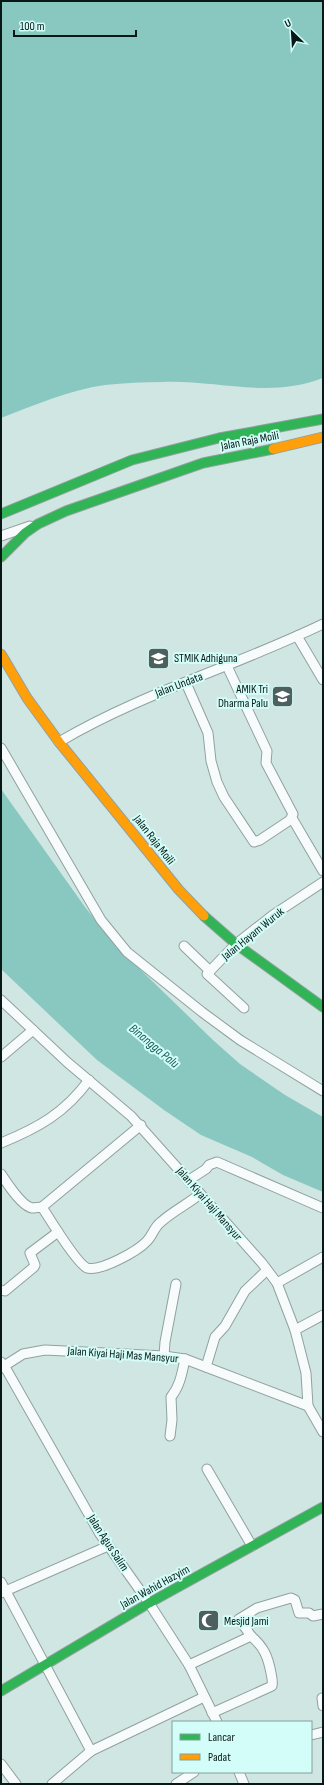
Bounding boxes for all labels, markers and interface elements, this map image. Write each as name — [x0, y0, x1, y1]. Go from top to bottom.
scale bar — [14, 12, 136, 38]
north arrow — [272, 12, 312, 52]
text: U — [283, 16, 294, 30]
text: 100 m — [20, 19, 45, 34]
street label: Jalan Raja Moili — [219, 428, 280, 454]
school or university icon: STMIK Adhiguna — [145, 645, 171, 671]
place label: STMIK Adhiguna — [174, 651, 238, 666]
street label: Jalan Undata — [152, 669, 205, 701]
place label: AMIK Tri Dharma Palu — [218, 682, 268, 711]
school or university icon: AMIK Tri Dharma Palu — [270, 683, 296, 709]
street label: Jalan Raja Moili — [129, 811, 178, 868]
street label: Jalan Hayam Wuruk — [218, 904, 288, 964]
water label: Binangga Palu — [126, 1020, 183, 1072]
street label: Jalan Kiyai Haji Mansyur — [172, 1163, 246, 1244]
street label: Jalan Kiyai Haji Mas Mansyur — [66, 1344, 179, 1366]
street label: Jalan Agus Salim — [84, 1511, 132, 1574]
street label: Jalan Wahid Hazyim — [117, 1562, 193, 1613]
mosque icon: Mesjid Jami — [195, 1608, 221, 1634]
place label: Mesjid Jami — [224, 1614, 269, 1629]
legend — [172, 1721, 312, 1773]
text: Lancar — [208, 1730, 235, 1745]
text: Padat — [208, 1750, 231, 1765]

